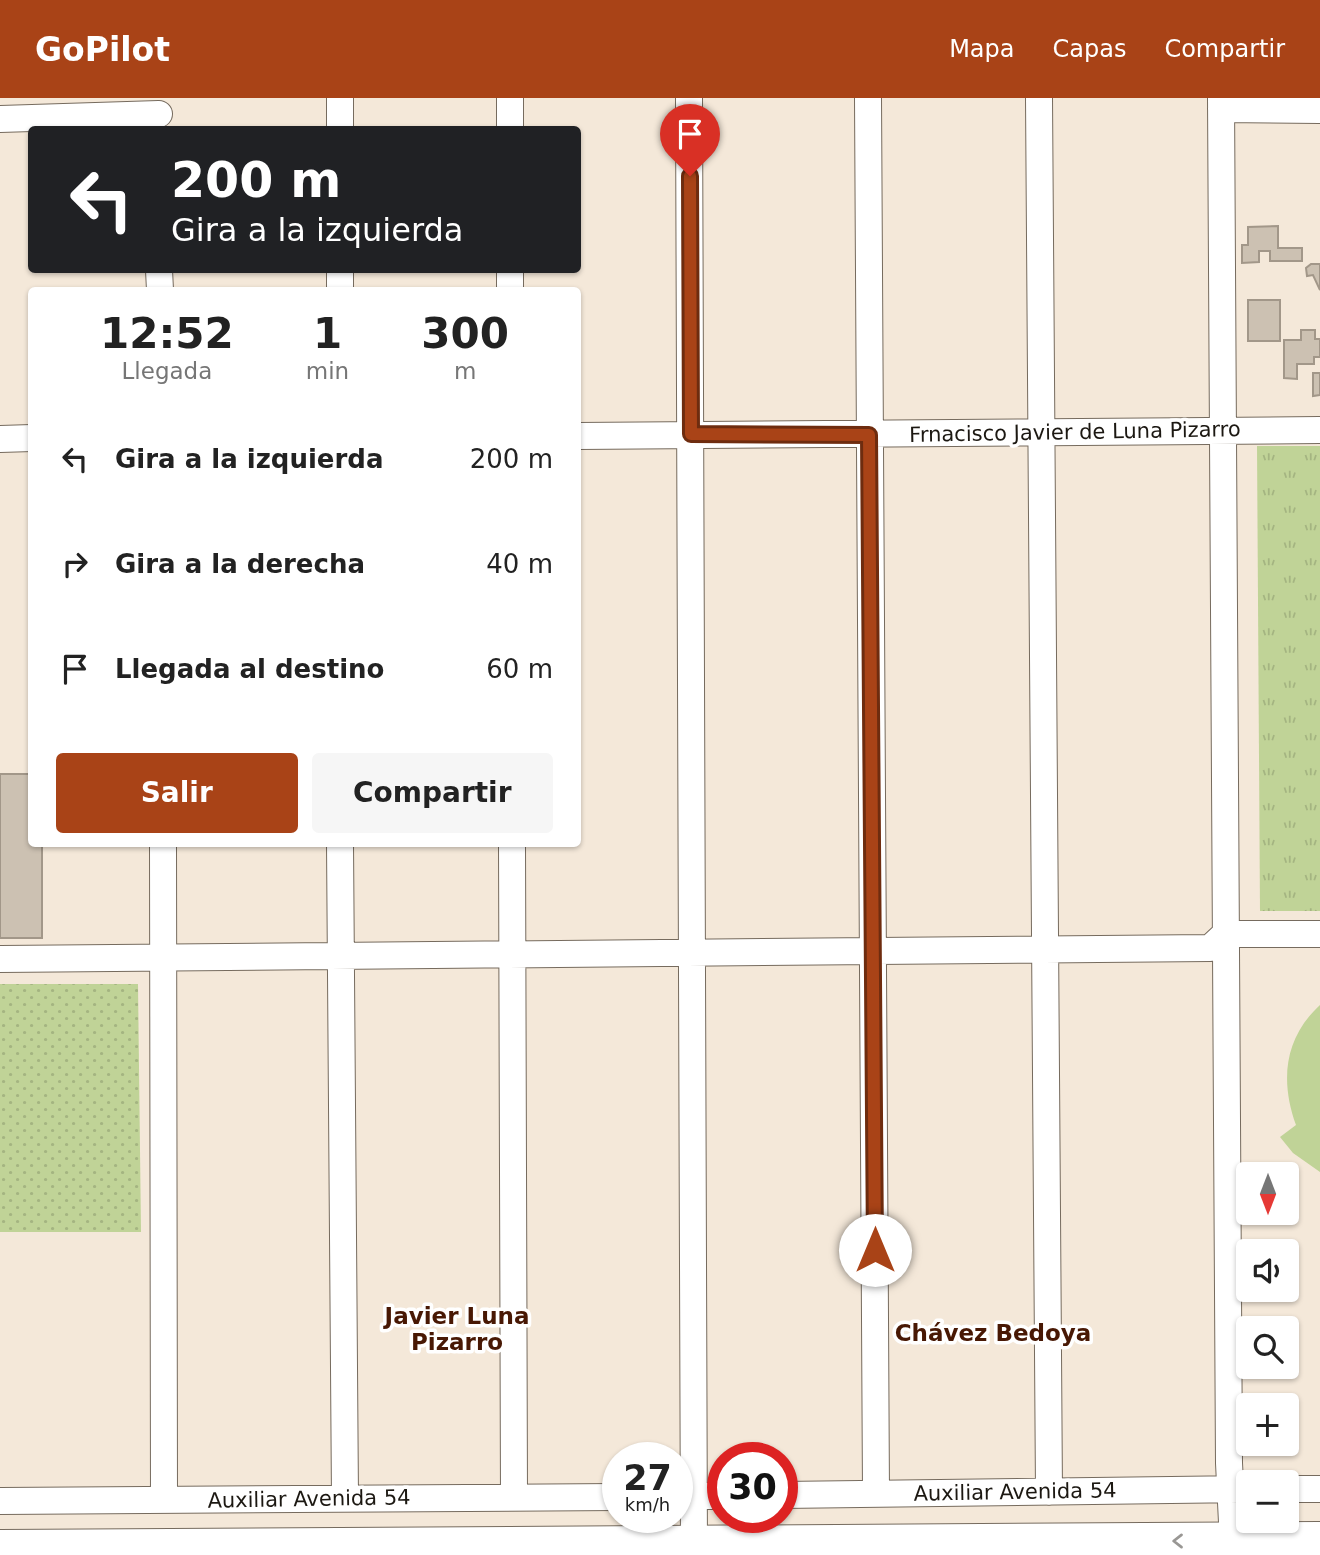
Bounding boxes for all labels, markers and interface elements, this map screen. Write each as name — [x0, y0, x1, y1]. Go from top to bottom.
text: GoPilot — [35, 30, 170, 69]
text: Mapa — [949, 35, 1015, 63]
text: Capas — [1053, 35, 1126, 63]
text: Compartir — [1164, 35, 1285, 63]
pin — [660, 104, 720, 176]
icon: arrive — [671, 115, 709, 153]
text: 200 m — [171, 152, 341, 209]
icon: left — [56, 154, 147, 245]
text: Gira a la izquierda — [171, 211, 463, 249]
text: 12:52 — [100, 309, 234, 358]
text: 1 — [313, 309, 342, 358]
text: 300 — [421, 309, 509, 358]
text: Llegada — [122, 358, 212, 384]
text: min — [306, 358, 349, 384]
text: m — [454, 358, 476, 384]
street label: Frnacisco Javier de Luna Pizarro — [909, 417, 1241, 447]
icon: left — [56, 440, 94, 478]
text: Gira a la izquierda — [115, 444, 383, 474]
text: 200 m — [470, 444, 553, 474]
icon: right — [56, 545, 94, 583]
text: Gira a la derecha — [115, 549, 365, 579]
text: 40 m — [486, 549, 553, 579]
icon: arrive — [56, 650, 94, 688]
text: Llegada al destino — [115, 654, 384, 684]
text: 60 m — [486, 654, 553, 684]
button: Salir — [56, 753, 298, 833]
button: Compartir — [312, 753, 553, 833]
north arrow — [1236, 1162, 1298, 1225]
map controls — [1236, 1162, 1299, 1533]
position arrow — [838, 1213, 912, 1287]
button: sound — [1236, 1239, 1299, 1302]
district label: Javier Luna Pizarro — [383, 1303, 529, 1355]
button: search — [1236, 1316, 1299, 1379]
district label: Chávez Bedoya — [895, 1320, 1091, 1346]
button: + — [1236, 1393, 1299, 1456]
speed limit sign: 30 — [707, 1442, 798, 1533]
text: 27 — [623, 1458, 672, 1498]
button: − — [1236, 1470, 1299, 1533]
street label: Auxiliar Avenida 54 — [913, 1478, 1117, 1506]
street label: Auxiliar Avenida 54 — [207, 1485, 411, 1513]
text: km/h — [625, 1494, 670, 1515]
one-way arrow — [1173, 1533, 1183, 1549]

